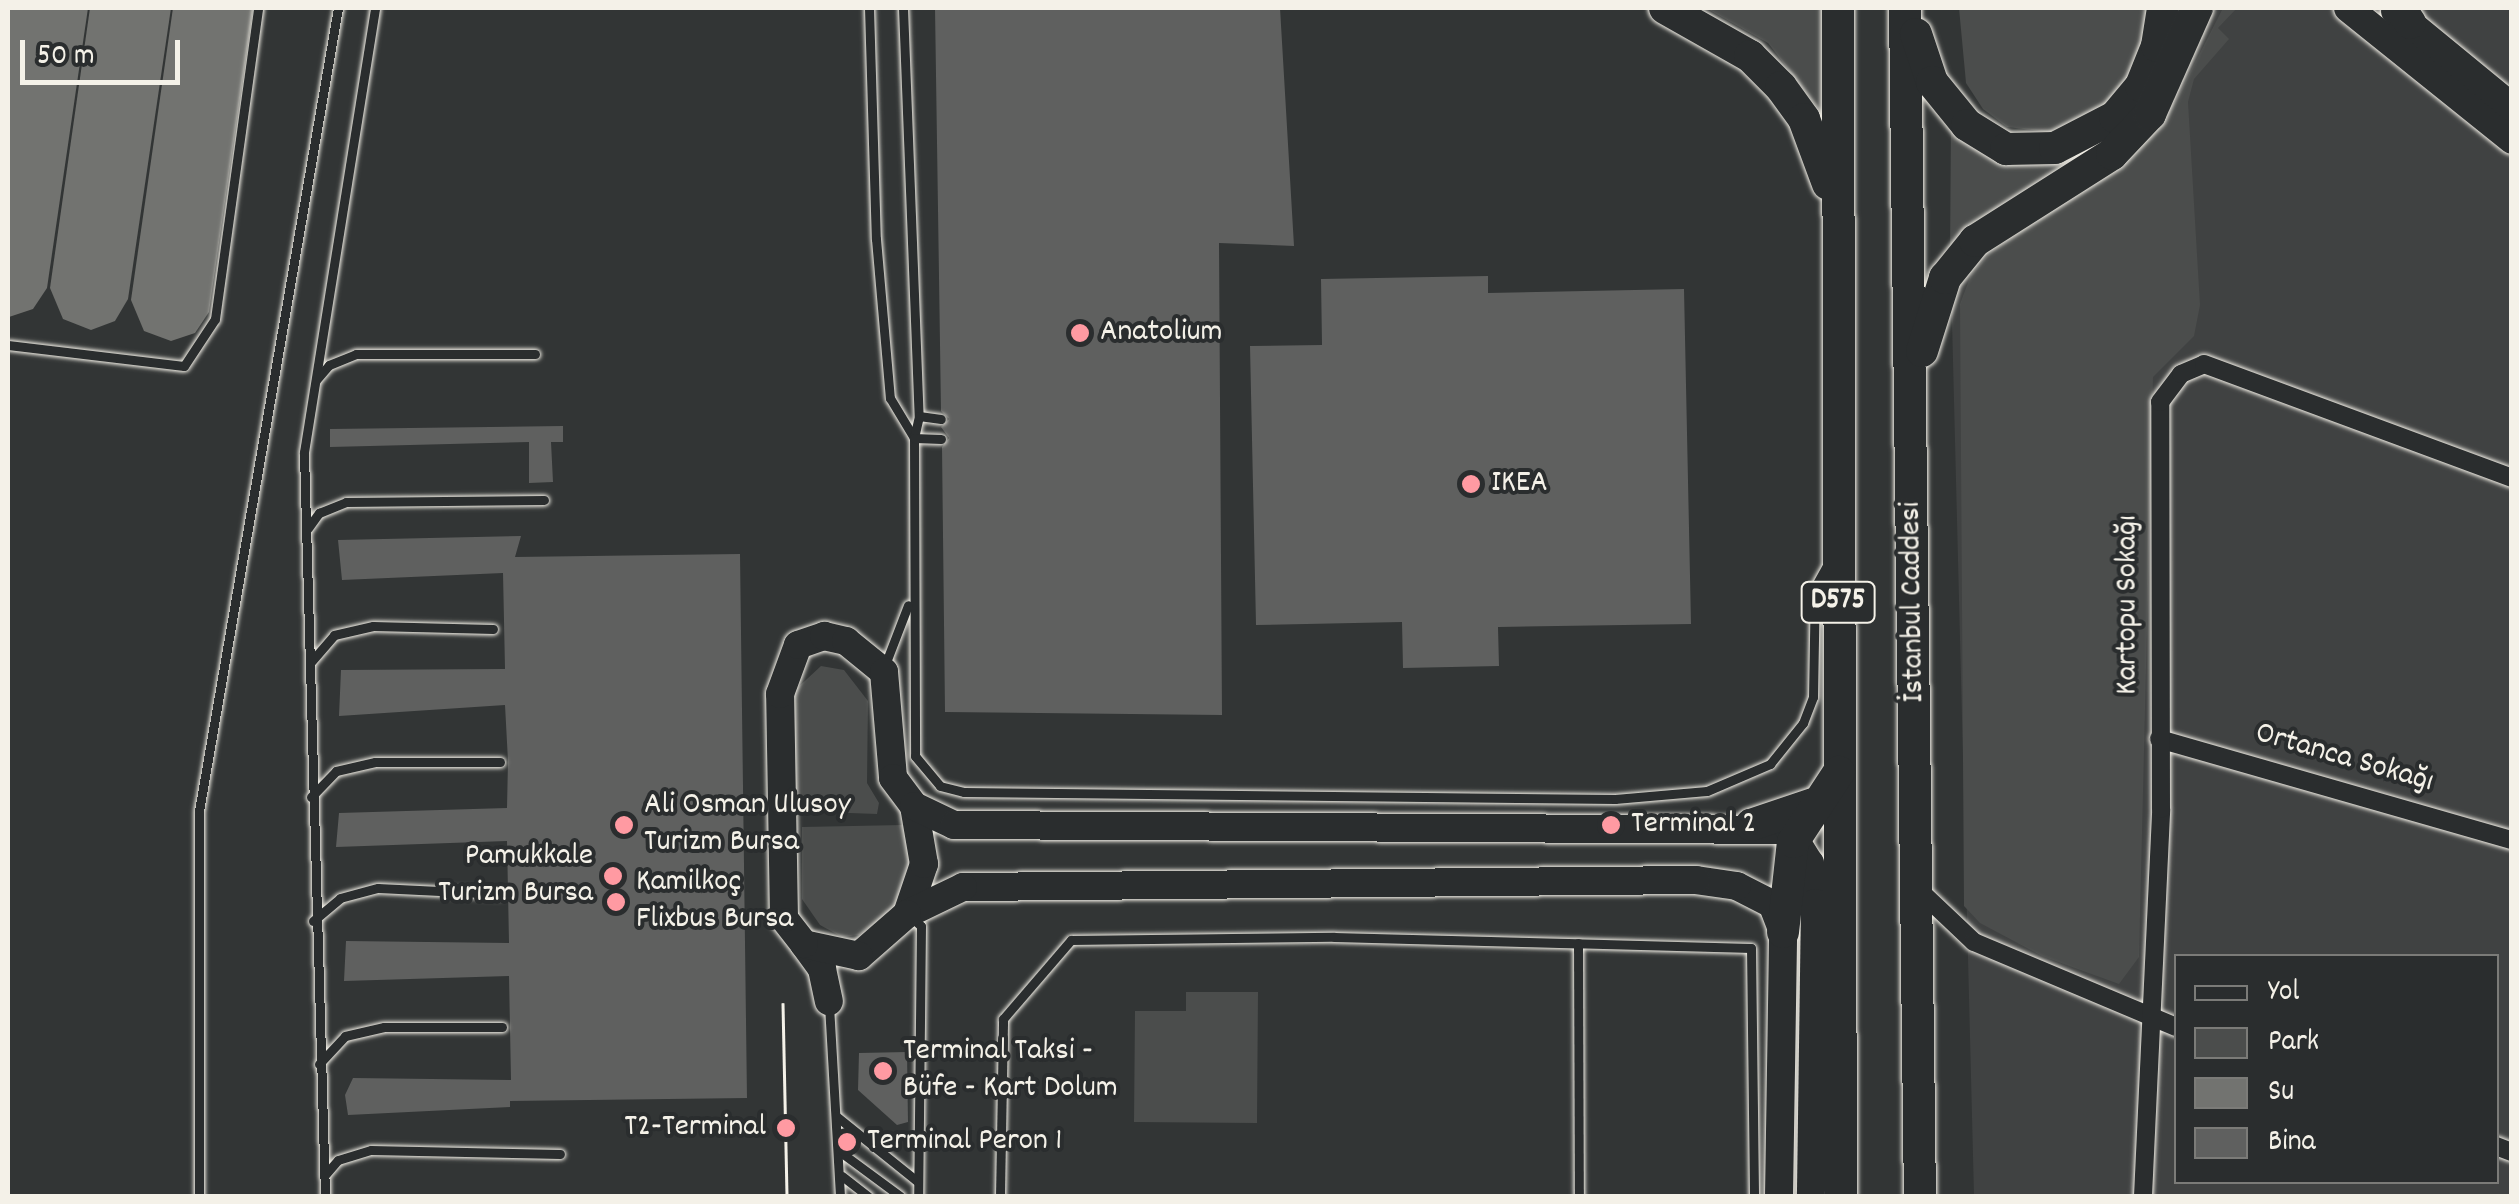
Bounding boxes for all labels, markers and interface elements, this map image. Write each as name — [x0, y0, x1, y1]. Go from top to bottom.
scale bar — [25, 20, 185, 82]
text: 50 m — [37, 36, 95, 79]
place label: Anatolium — [1100, 314, 1223, 352]
marker: Anatolium — [1069, 322, 1091, 344]
place label: IKEA — [1491, 465, 1548, 503]
marker: IKEA — [1460, 473, 1482, 495]
street label: İstanbul Caddesi — [1893, 501, 1935, 703]
street label: Kartopu Sokağı — [2110, 515, 2148, 695]
road number: D575 — [1800, 577, 1876, 627]
street label: Ortanca Sokağı — [2251, 715, 2437, 803]
place label: Ali Osman Ulusoy Turizm Bursa — [644, 788, 851, 863]
place label: Terminal 2 — [1631, 806, 1756, 844]
marker: Ali Osman Ulusoy Turizm Bursa — [613, 814, 635, 836]
marker: Terminal 2 — [1600, 814, 1622, 836]
place label: Pamukkale Turizm Bursa — [438, 839, 593, 914]
marker: Pamukkale Turizm Bursa — [602, 865, 624, 887]
place label: Kamilkoç Flixbus Bursa — [636, 865, 793, 940]
marker: Kamilkoç Flixbus Bursa — [605, 891, 627, 913]
legend — [2174, 954, 2499, 1184]
text: Yol — [2268, 972, 2299, 1015]
text: Park — [2268, 1022, 2319, 1065]
place label: Terminal Taksi - Büfe - Kart Dolum — [903, 1034, 1118, 1109]
marker: Terminal Taksi - Büfe - Kart Dolum — [872, 1060, 894, 1082]
text: Su — [2268, 1072, 2294, 1115]
place label: T2-Terminal — [624, 1109, 766, 1147]
marker: T2-Terminal — [775, 1117, 797, 1139]
text: Bina — [2268, 1122, 2316, 1165]
place label: Terminal Peron 1 — [867, 1123, 1062, 1161]
marker: Terminal Peron 1 — [836, 1131, 858, 1153]

